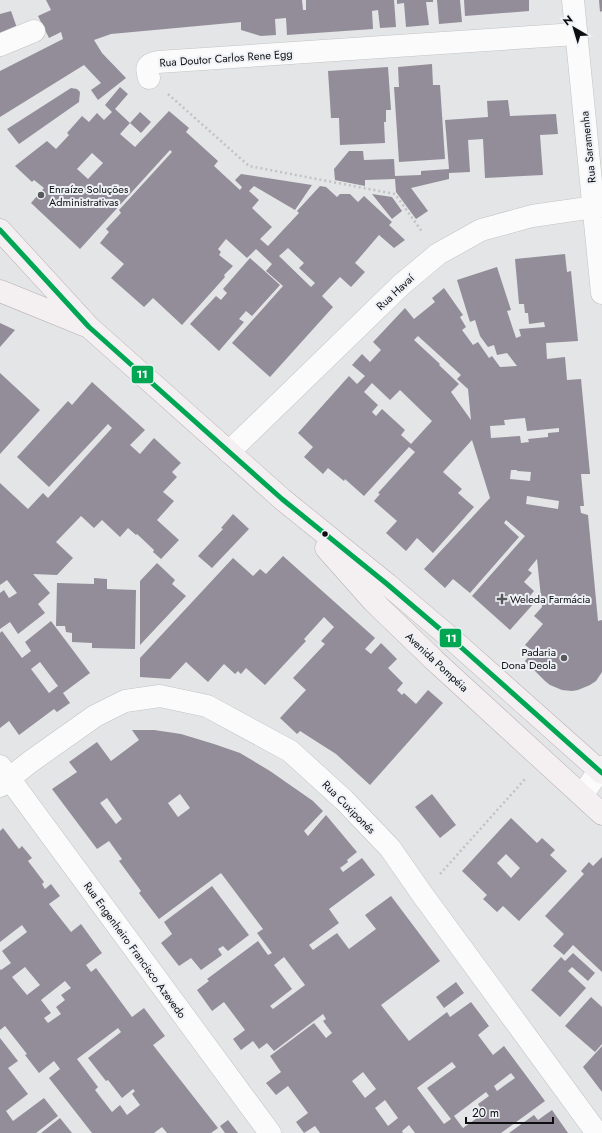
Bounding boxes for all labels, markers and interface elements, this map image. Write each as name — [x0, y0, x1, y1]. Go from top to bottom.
north arrow — [554, 8, 594, 48]
text: N — [559, 11, 576, 29]
street label: Rua Doutor Carlos Rene Egg — [159, 45, 293, 71]
street label: Rua Saramenha — [576, 110, 600, 184]
place label: Enraíze Soluções Administrativas — [49, 181, 129, 210]
marker: Enraíze Soluções Administrativas — [36, 190, 46, 200]
street label: Rua Havaí — [372, 269, 418, 314]
line badge: 11 — [131, 365, 154, 384]
text: 11 — [136, 366, 148, 382]
unlabelled marker — [320, 529, 330, 539]
place label: Weleda Farmácia — [510, 591, 590, 607]
marker: Weleda Farmácia — [497, 594, 507, 604]
line badge: 11 — [439, 628, 462, 648]
street label: Avenida Pompéia — [402, 629, 472, 695]
text: 11 — [445, 630, 457, 646]
place label: Padaria Dona Deola — [501, 644, 556, 673]
marker: Padaria Dona Deola — [559, 653, 569, 663]
street label: Rua Cuxiponés — [319, 777, 380, 838]
street label: Rua Engenheiro Francisco Azevedo — [80, 878, 190, 1022]
scale bar — [466, 1099, 553, 1125]
text: 20 m — [472, 1104, 499, 1122]

